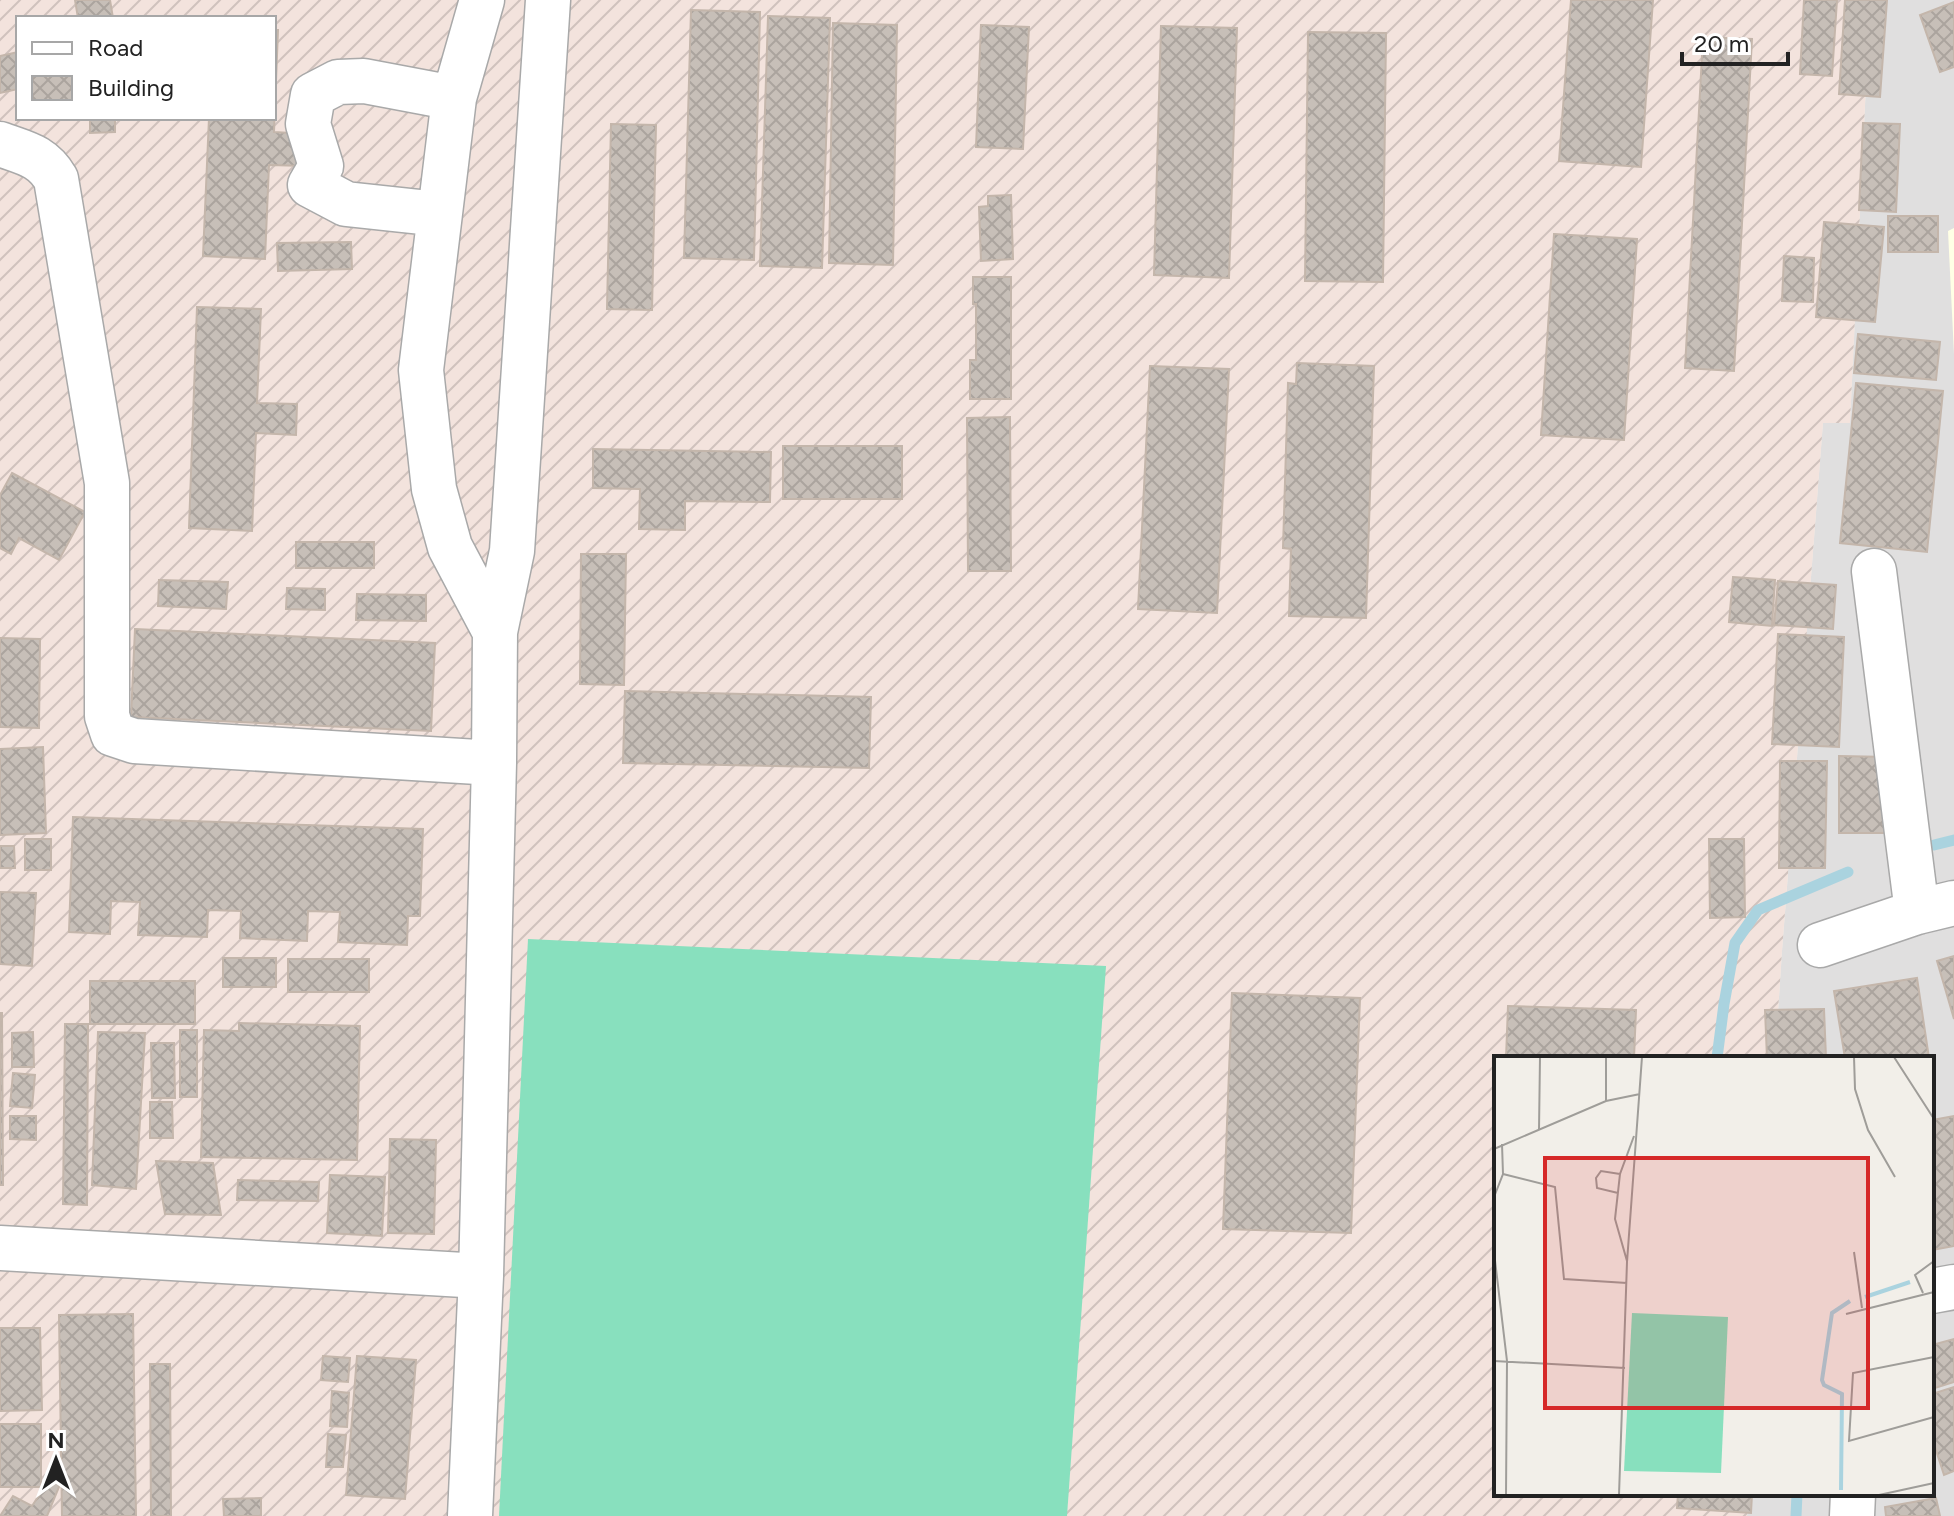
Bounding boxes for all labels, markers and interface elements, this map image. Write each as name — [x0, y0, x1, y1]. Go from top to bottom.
legend — [16, 16, 276, 120]
scale bar — [1682, 16, 1788, 66]
text: 20 m — [1694, 29, 1749, 58]
text: Road — [88, 33, 143, 62]
text: Building — [88, 73, 174, 102]
inset map — [1494, 1056, 1934, 1496]
north arrow — [16, 1420, 96, 1500]
text: N — [47, 1427, 65, 1454]

